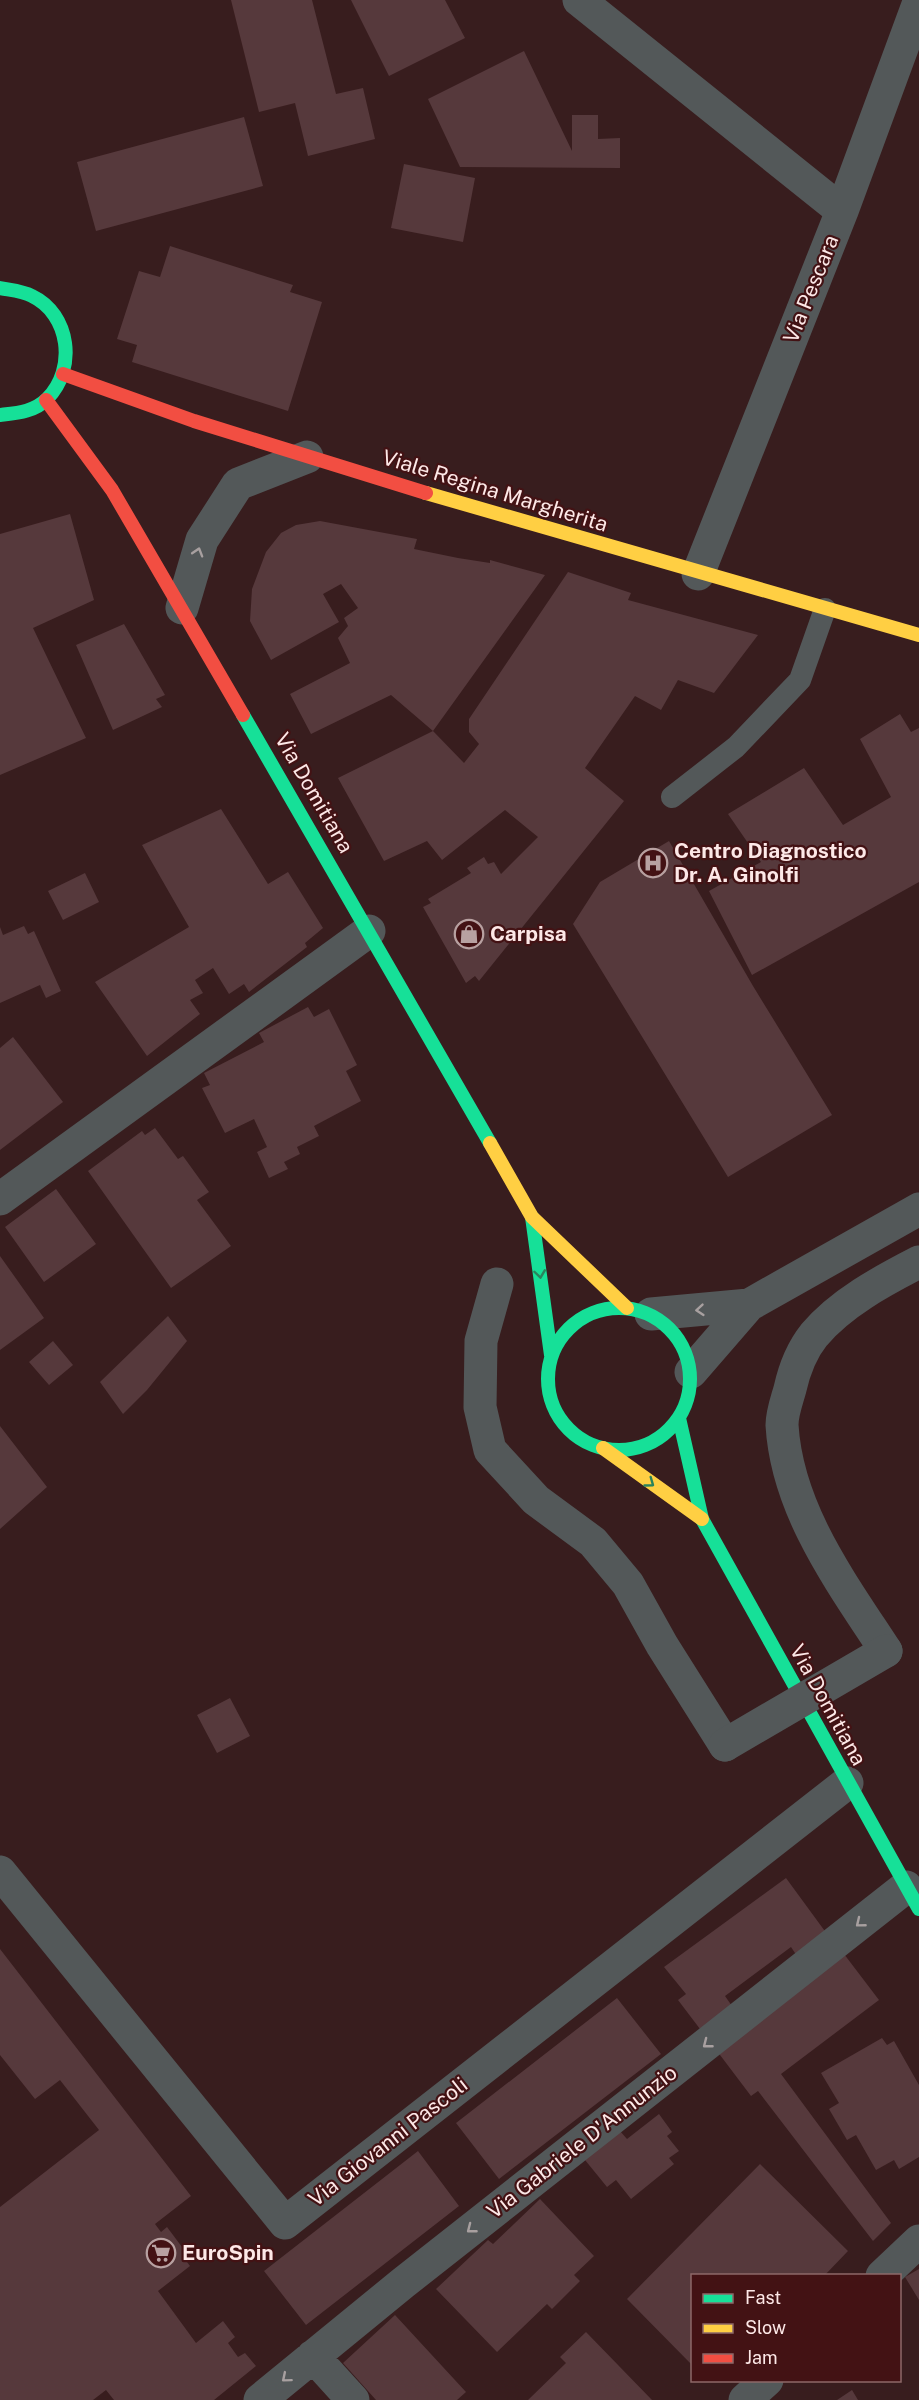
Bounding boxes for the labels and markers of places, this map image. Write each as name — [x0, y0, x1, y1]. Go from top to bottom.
place label: Centro Diagnostico Dr. A. Ginolfi — [674, 838, 867, 887]
hospital icon: Centro Diagnostico Dr. A. Ginolfi — [637, 847, 669, 879]
shop icon: Carpisa — [453, 918, 485, 950]
place label: Carpisa — [490, 921, 567, 946]
supermarket icon: EuroSpin — [145, 2237, 177, 2269]
place label: EuroSpin — [182, 2240, 274, 2265]

